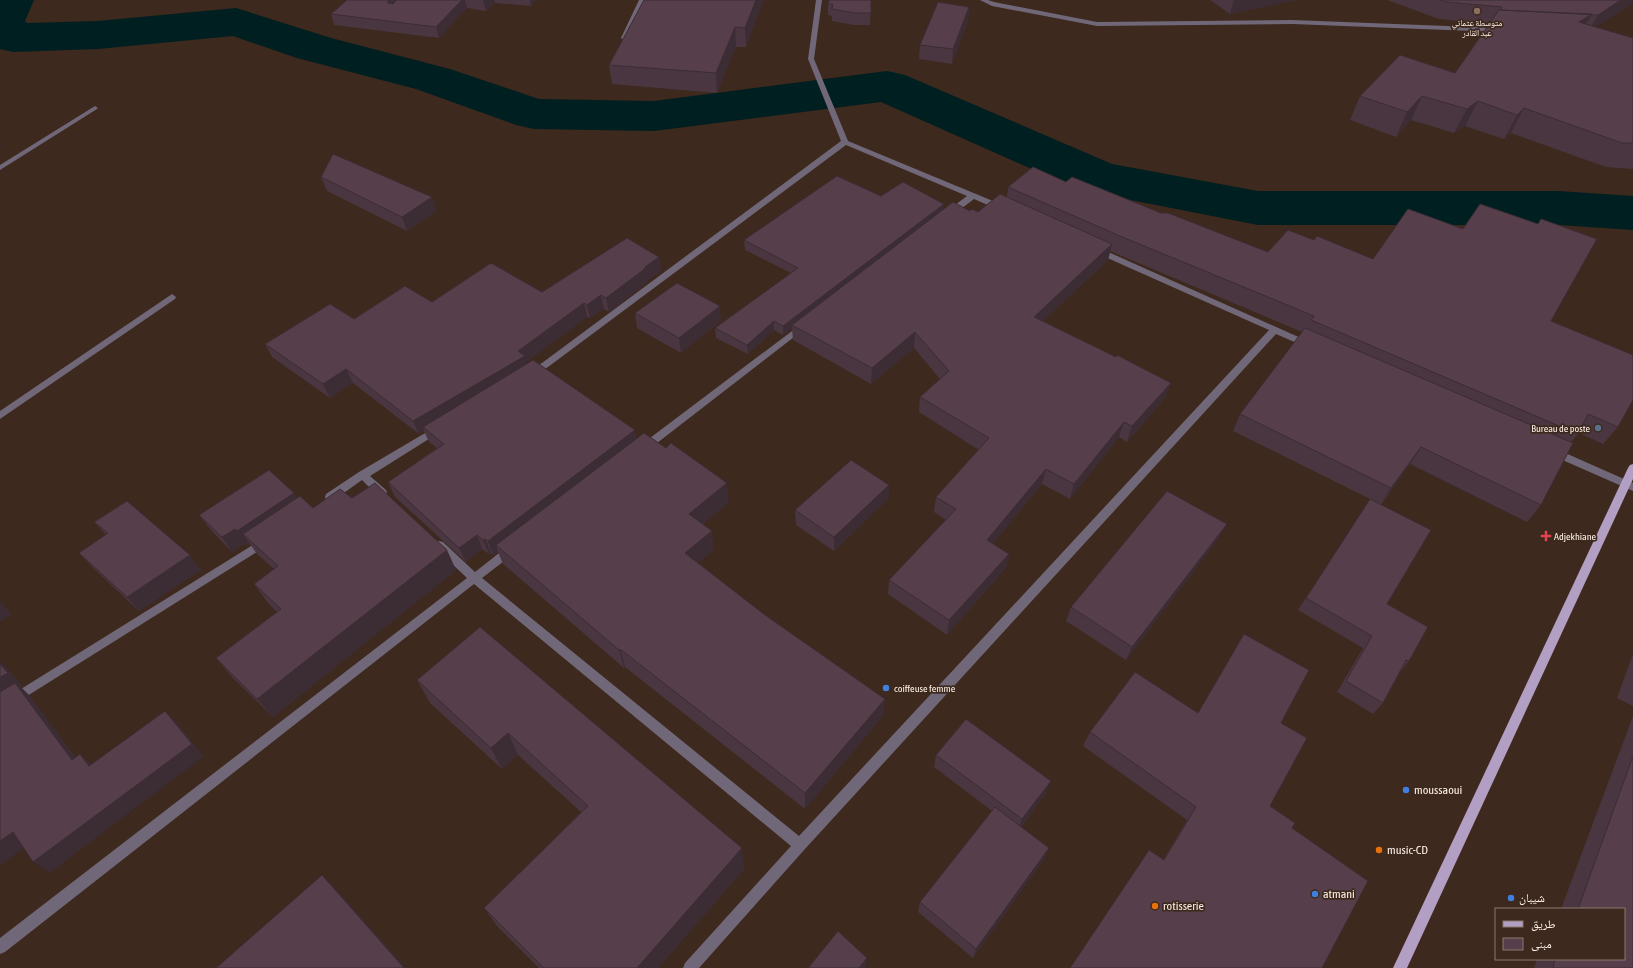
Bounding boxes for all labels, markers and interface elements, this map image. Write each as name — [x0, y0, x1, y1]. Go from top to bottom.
marker: متوسطة عثماني عبد القادر — [1472, 6, 1482, 16]
place label: متوسطة عثماني عبد القادر — [1452, 18, 1502, 38]
place label: Bureau de poste — [1531, 423, 1590, 434]
marker: Bureau de poste — [1593, 423, 1603, 433]
marker: Adjekhiane — [1541, 531, 1551, 541]
place label: Adjekhiane — [1554, 531, 1597, 542]
marker: coiffeuse femme — [881, 683, 891, 693]
place label: coiffeuse femme — [894, 683, 956, 694]
place label: moussaoui — [1414, 783, 1462, 797]
marker: moussaoui — [1401, 785, 1411, 795]
place label: music-CD — [1387, 843, 1428, 857]
marker: music-CD — [1374, 845, 1384, 855]
place label: atmani — [1323, 887, 1355, 901]
marker: atmani — [1310, 889, 1320, 899]
place label: شيبان — [1519, 891, 1545, 905]
marker: شيبان — [1506, 893, 1516, 903]
place label: rotisserie — [1163, 899, 1204, 913]
marker: rotisserie — [1150, 901, 1160, 911]
legend — [1495, 908, 1625, 960]
text: طريق — [1531, 917, 1556, 931]
text: مبنى — [1531, 937, 1552, 951]

